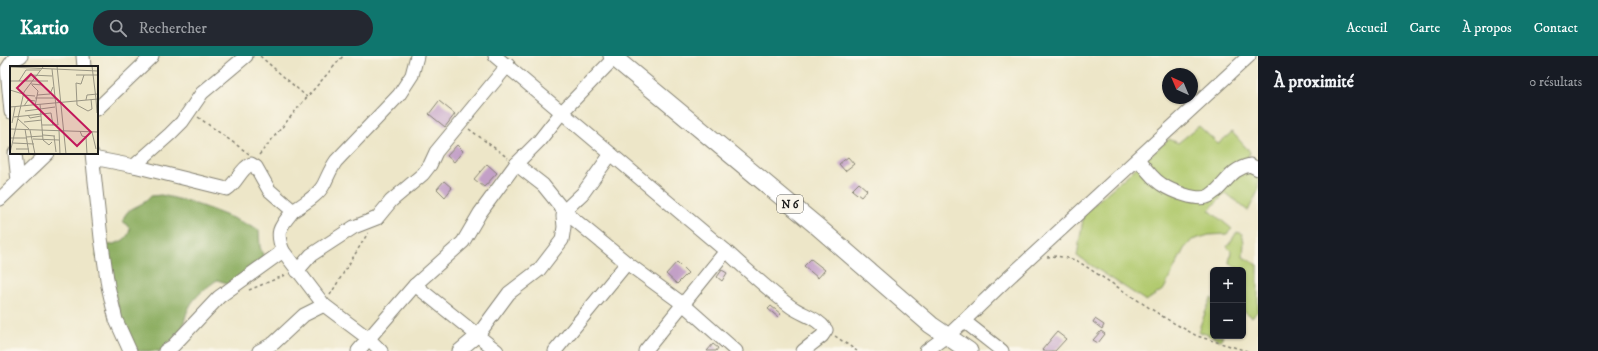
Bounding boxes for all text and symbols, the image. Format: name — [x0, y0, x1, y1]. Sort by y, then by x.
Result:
search box — [93, 10, 373, 46]
text: Kartio — [20, 17, 69, 40]
icon: search — [107, 17, 129, 39]
text: Rechercher — [139, 19, 207, 38]
text: Accueil — [1346, 19, 1388, 37]
text: Carte — [1410, 19, 1440, 37]
text: À propos — [1462, 19, 1512, 37]
text: Contact — [1534, 19, 1578, 37]
inset map — [10, 66, 98, 154]
north arrow — [1162, 68, 1198, 104]
text: À proximité — [1274, 71, 1354, 93]
text: 0 résultats — [1529, 74, 1582, 90]
road number: N 6 — [777, 195, 803, 213]
map controls — [1210, 267, 1246, 339]
button: + — [1210, 267, 1246, 303]
button: − — [1210, 303, 1246, 339]

